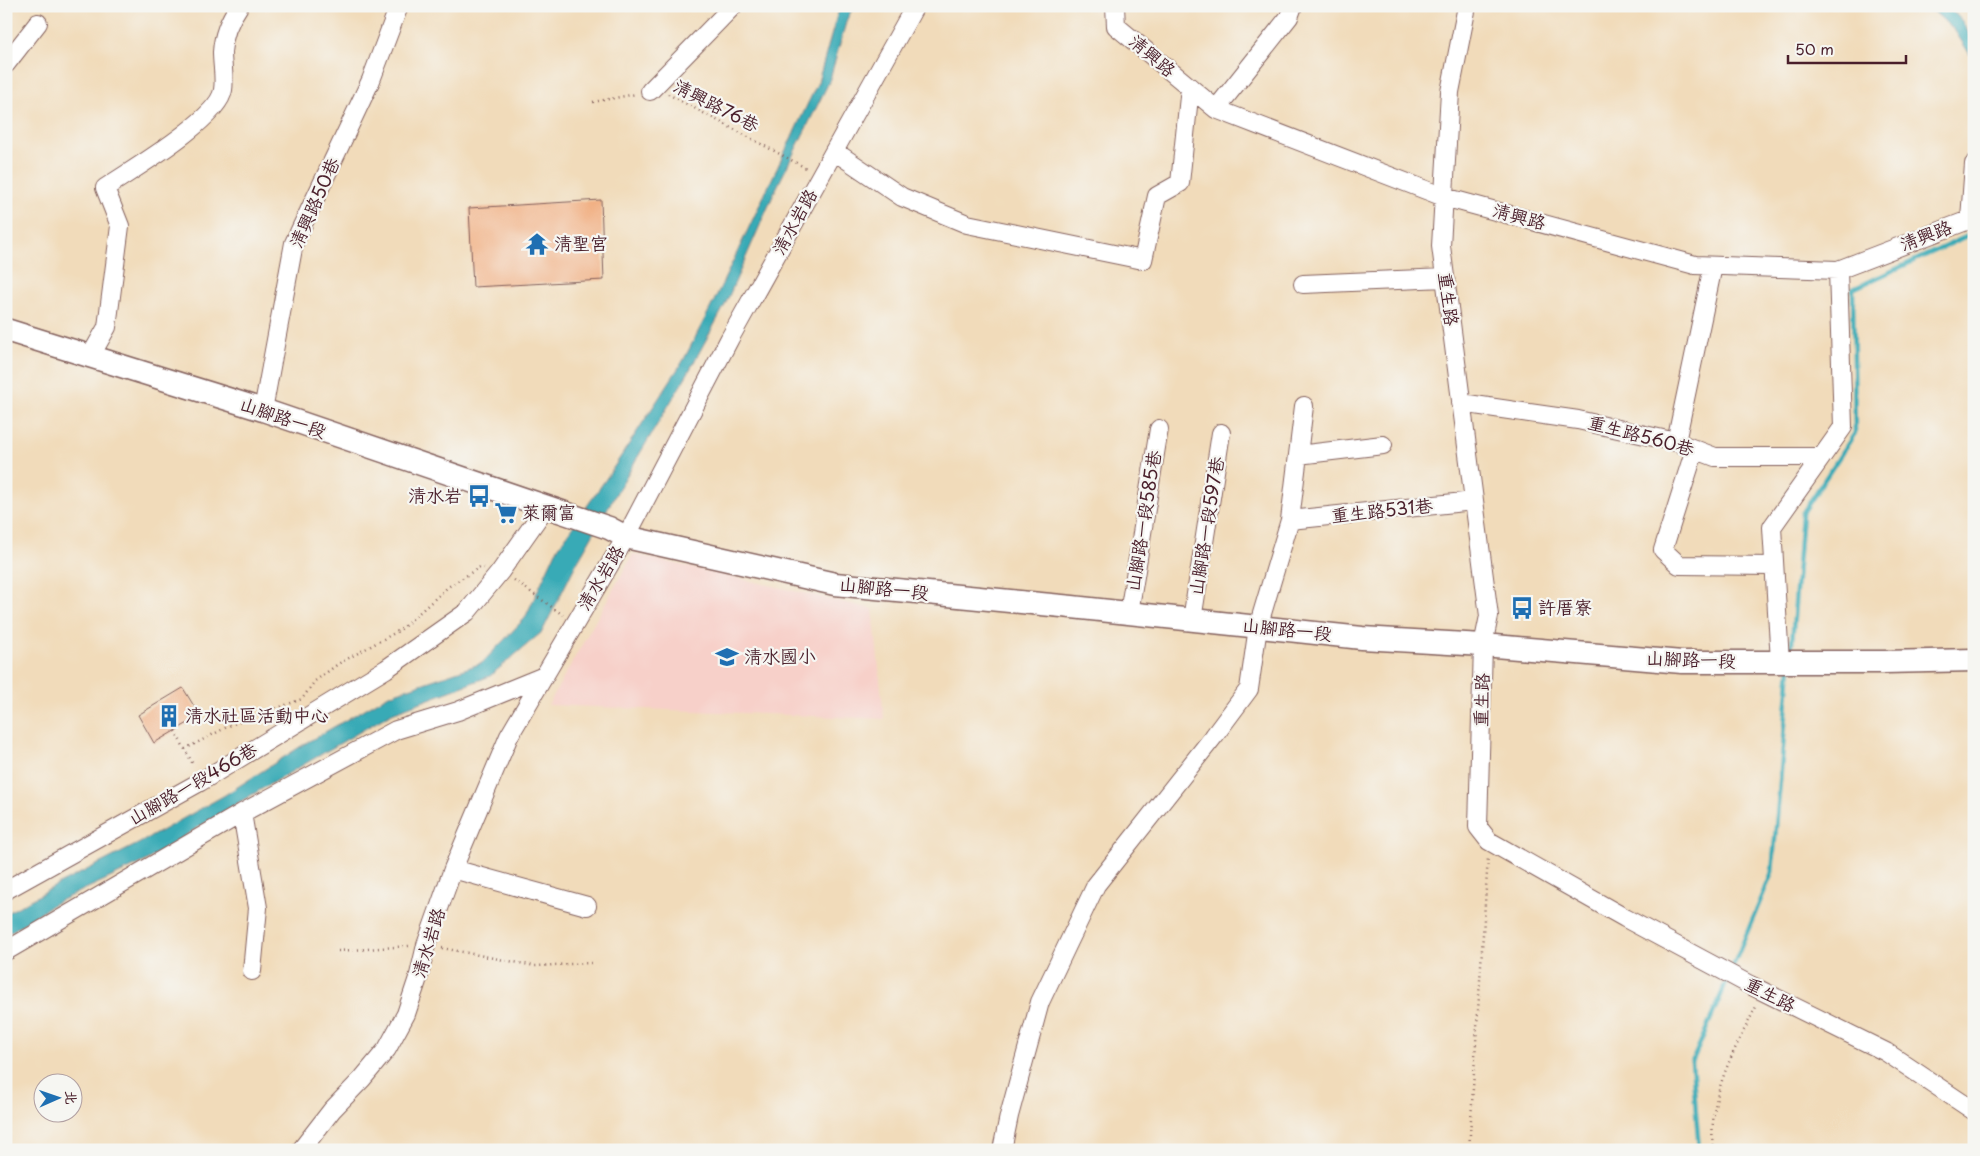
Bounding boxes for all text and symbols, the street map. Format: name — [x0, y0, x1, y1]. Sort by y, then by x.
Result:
street label: 清興路 — [1124, 27, 1182, 83]
scale bar — [1788, 32, 1905, 64]
text: 50 m — [1795, 37, 1834, 60]
street label: 清興路76巷 — [669, 71, 764, 138]
street label: 清興路50巷 — [282, 153, 346, 252]
street label: 清水岩路 — [764, 183, 823, 259]
street label: 清興路 — [1490, 196, 1549, 236]
street label: 清興路 — [1895, 212, 1956, 257]
place label: 清聖宮 — [554, 229, 608, 256]
temple icon: 清聖宮 — [524, 231, 550, 257]
street label: 重生路 — [1433, 270, 1466, 327]
street label: 山腳路一段 — [237, 389, 330, 444]
street label: 重生路560巷 — [1585, 407, 1698, 462]
street label: 山腳路一段585巷 — [1118, 448, 1167, 593]
street label: 山腳路一段597巷 — [1181, 454, 1230, 597]
place label: 清水岩 — [408, 481, 462, 508]
bus stop icon: 清水岩 — [466, 483, 492, 509]
street label: 重生路531巷 — [1330, 491, 1434, 528]
place label: 萊爾富 — [522, 498, 576, 525]
supermarket icon: 萊爾富 — [493, 500, 519, 526]
street label: 清水岩路 — [570, 539, 630, 615]
street label: 山腳路一段 — [838, 569, 930, 606]
place label: 許厝寮 — [1538, 593, 1592, 620]
bus stop icon: 許厝寮 — [1509, 595, 1535, 621]
street label: 山腳路一段 — [1241, 610, 1333, 647]
place label: 清水國小 — [744, 642, 816, 669]
street label: 山腳路一段 — [1646, 643, 1736, 674]
school or university icon: 清水國小 — [714, 644, 740, 670]
street label: 重生路 — [1466, 672, 1495, 727]
place label: 清水社區活動中心 — [185, 701, 329, 728]
building icon: 清水社區活動中心 — [156, 703, 182, 729]
street label: 山腳路一段466巷 — [123, 735, 262, 831]
street label: 清水岩路 — [404, 904, 451, 981]
street label: 重生路 — [1740, 969, 1801, 1018]
north arrow — [32, 1074, 82, 1124]
text: 北 — [61, 1090, 82, 1105]

